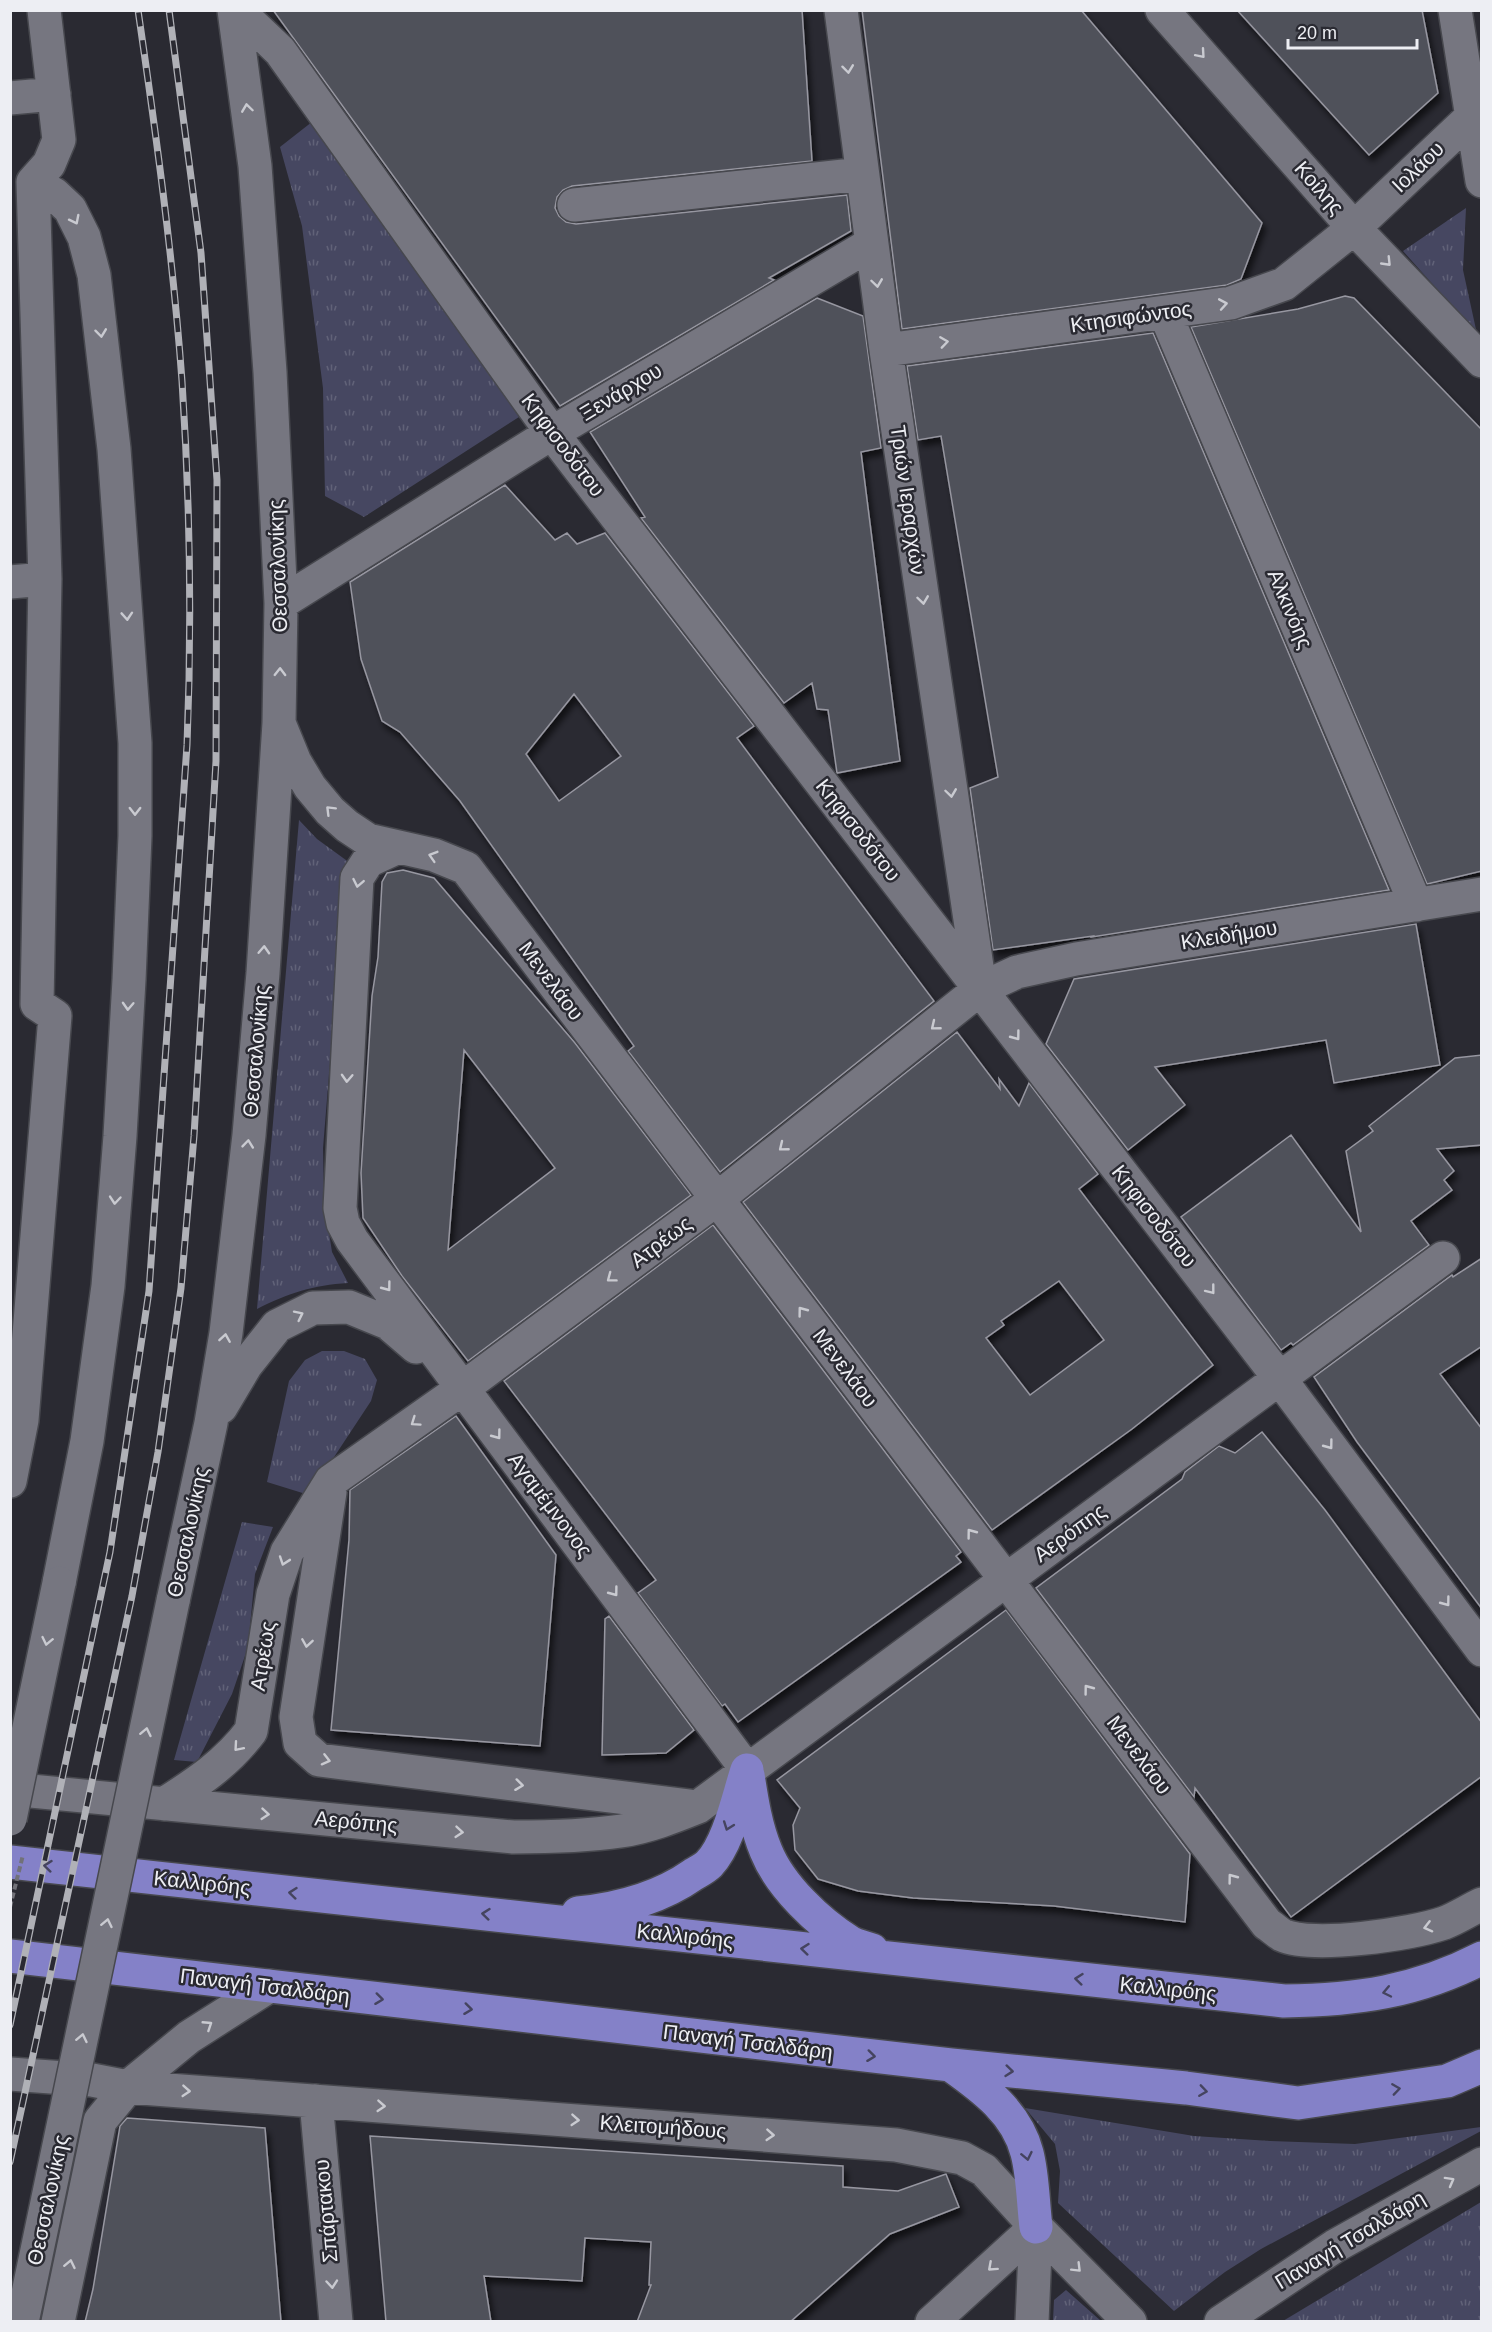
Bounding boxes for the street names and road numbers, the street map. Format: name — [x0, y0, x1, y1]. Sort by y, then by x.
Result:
street label: Ιολάου — [1387, 137, 1448, 197]
street label: Κοίλης — [1290, 157, 1349, 219]
street label: Κτησιφώντος — [1069, 297, 1193, 336]
street label: Ξενάρχου — [576, 358, 666, 425]
street label: Κηφισοδότου — [517, 389, 610, 501]
street label: Τριών Ιεραρχών — [887, 424, 930, 576]
street label: Θεσσαλονίκης — [264, 499, 291, 633]
street label: Αλκινόης — [1264, 566, 1317, 652]
street label: Κηφισοδότου — [812, 774, 905, 885]
street label: Κλειδήμου — [1179, 916, 1279, 953]
street label: Μενελάου — [514, 937, 588, 1024]
street label: Θεσσαλονίκης — [238, 984, 273, 1118]
street label: Κηφισοδότου — [1108, 1160, 1201, 1271]
street label: Ατρέως — [626, 1211, 696, 1272]
street label: Μενελάου — [808, 1324, 882, 1411]
street label: Αγαμέμνονος — [504, 1448, 597, 1561]
street label: Θεσσαλονίκης — [162, 1464, 213, 1599]
street label: Αερόπης — [1029, 1499, 1110, 1566]
street label: Ατρέως — [246, 1619, 279, 1692]
street label: Μενελάου — [1102, 1711, 1176, 1798]
street label: Αερόπης — [314, 1806, 398, 1837]
street label: Καλλιρόης — [153, 1866, 251, 1899]
street label: Καλλιρόης — [636, 1919, 734, 1952]
street label: Παναγή Τσαλδάρη — [179, 1964, 351, 2007]
street label: Καλλιρόης — [1119, 1972, 1217, 2005]
street label: Παναγή Τσαλδάρη — [662, 2020, 834, 2063]
street label: Κλειτομήδους — [599, 2111, 727, 2142]
street label: Θεσσαλονίκης — [22, 2132, 73, 2267]
street label: Σπάρτακου — [310, 2158, 341, 2264]
street label: Παναγή Τσαλδάρη — [1271, 2186, 1429, 2293]

